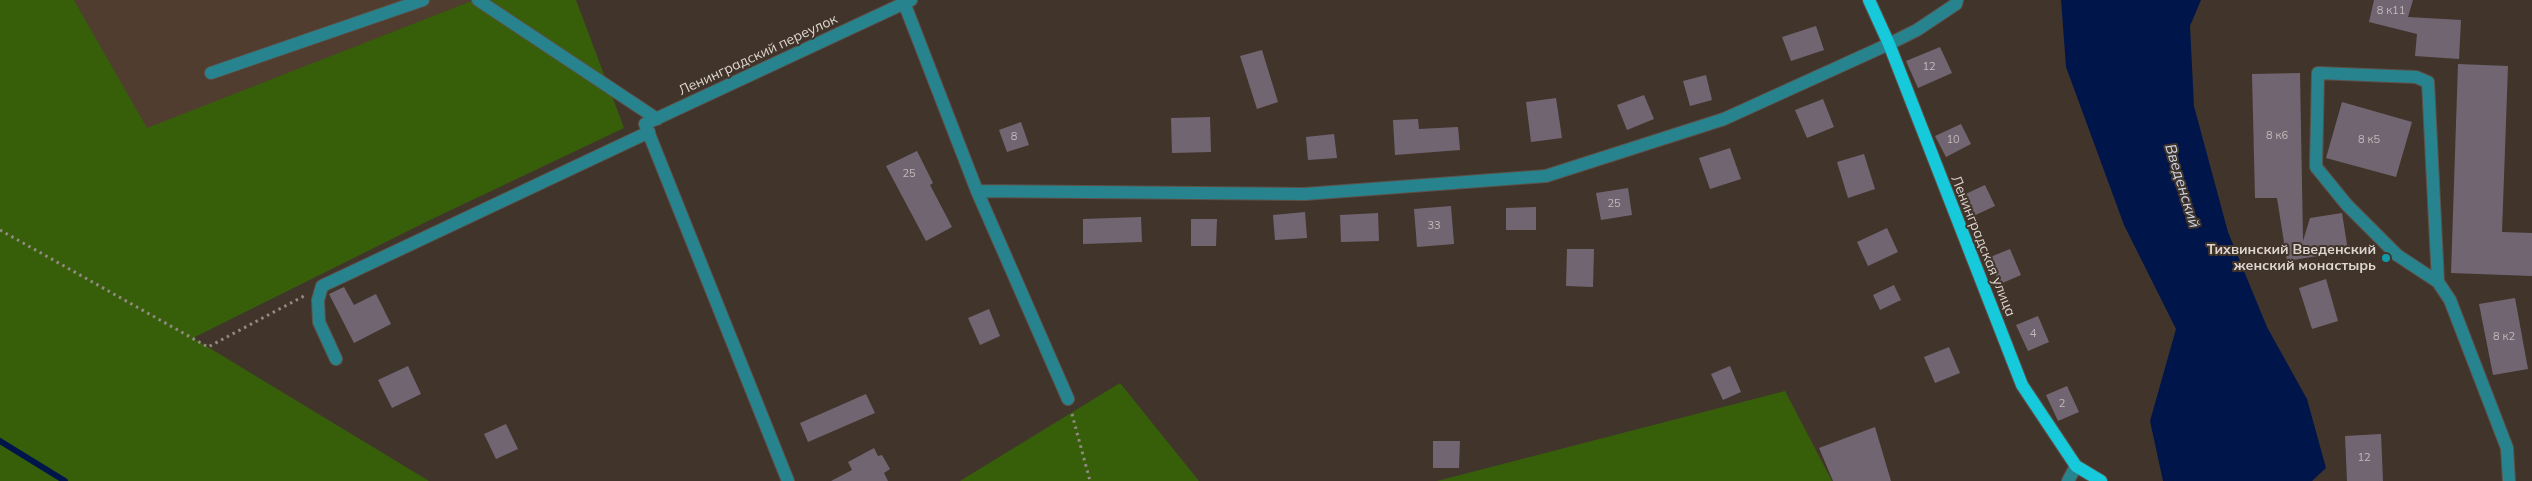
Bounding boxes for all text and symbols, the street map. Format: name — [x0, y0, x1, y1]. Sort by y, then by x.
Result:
house number: 8 к11 — [2377, 4, 2405, 18]
street label: Ленинградский переулок — [676, 11, 840, 99]
house number: 12 — [1922, 60, 1936, 74]
house number: 8 к6 — [2266, 129, 2288, 143]
house number: 8 — [1011, 130, 1017, 144]
house number: 10 — [1946, 133, 1960, 147]
house number: 8 к5 — [2358, 133, 2380, 147]
water label: Введенский — [2161, 142, 2203, 230]
house number: 25 — [902, 167, 916, 181]
street label: Ленинградская улица — [1947, 173, 2019, 319]
house number: 25 — [1607, 197, 1621, 211]
house number: 33 — [1427, 219, 1441, 233]
place label: Тихвинский Введенский женский монастырь — [2207, 242, 2376, 274]
marker: Тихвинский Введенский женский монастырь — [2380, 252, 2392, 264]
house number: 4 — [2030, 327, 2036, 341]
house number: 8 к2 — [2493, 330, 2515, 344]
house number: 2 — [2059, 397, 2065, 411]
house number: 12 — [2357, 451, 2371, 465]

